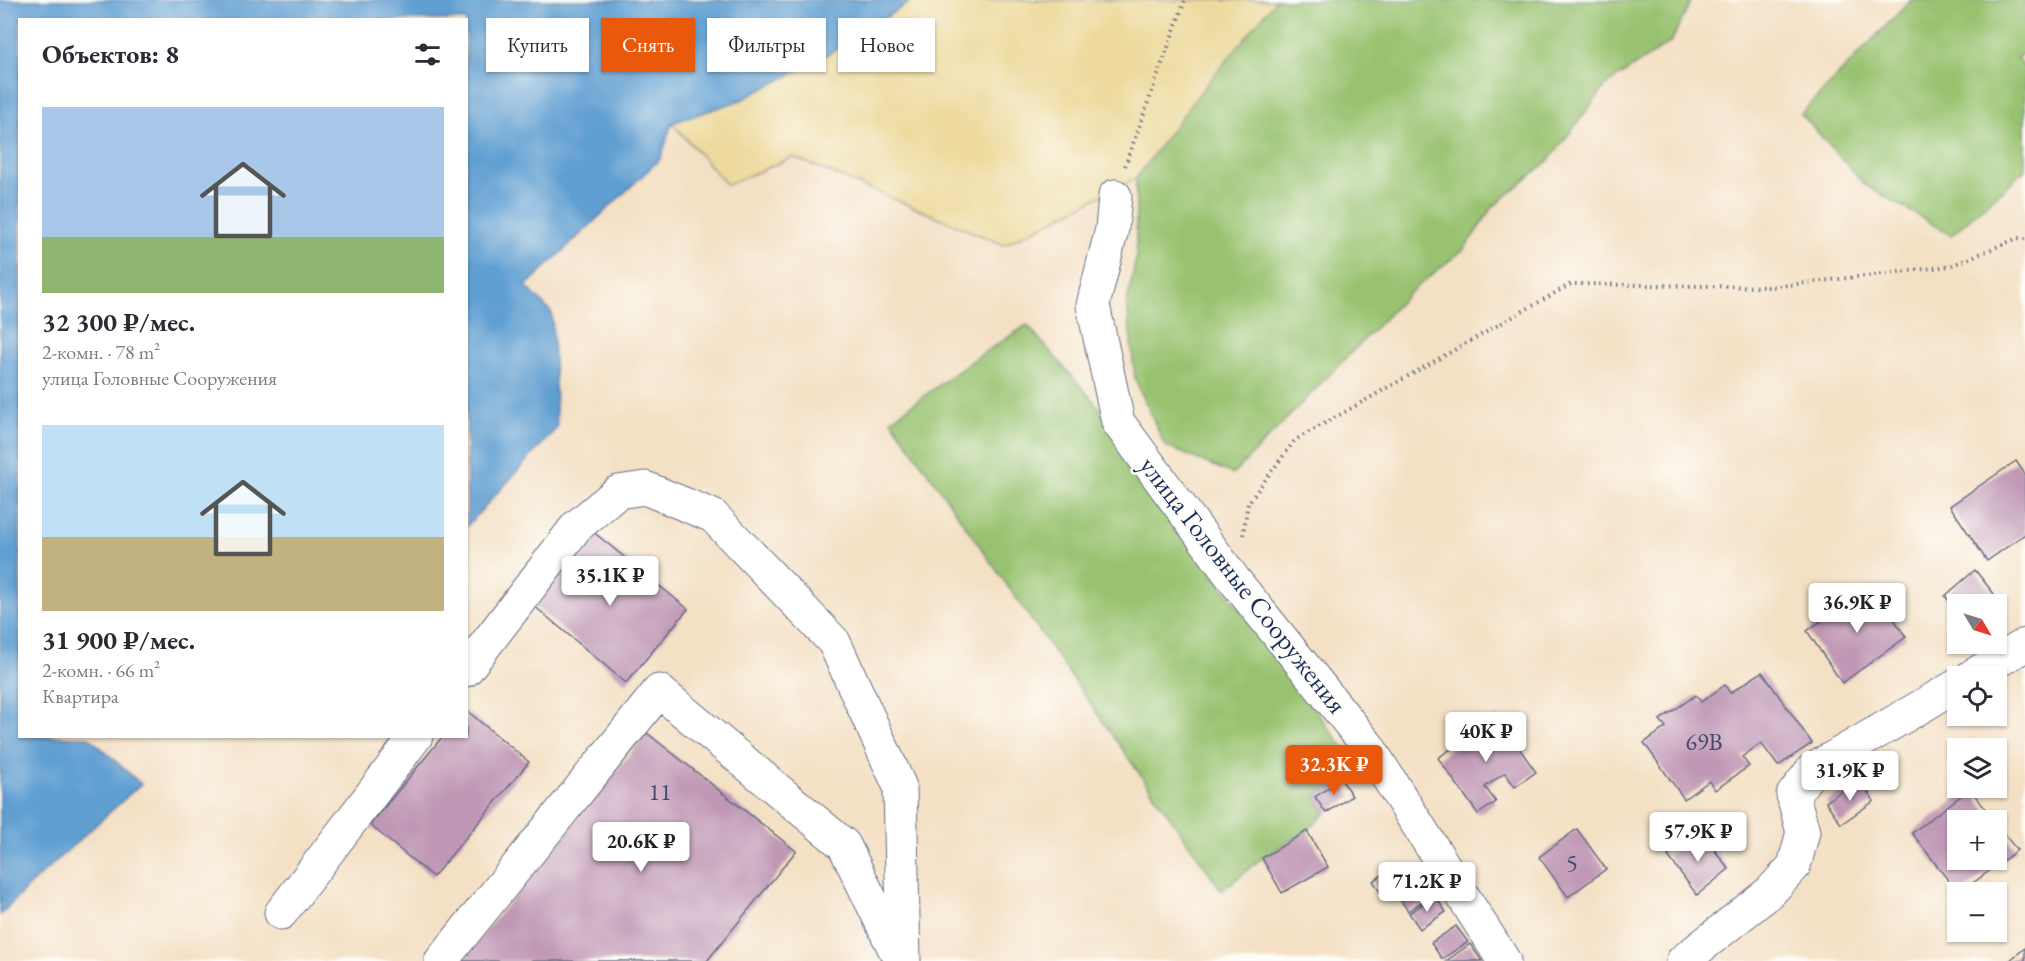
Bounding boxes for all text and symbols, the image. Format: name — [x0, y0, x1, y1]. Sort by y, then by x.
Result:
chip: Купить — [486, 18, 589, 72]
chip: Снять — [601, 18, 695, 72]
chip: Фильтры — [707, 18, 826, 72]
chip: Новое — [838, 18, 935, 72]
text: Объектов: 8 — [42, 37, 179, 71]
icon: filters — [411, 38, 444, 71]
icon: home — [189, 146, 297, 254]
text: 32 300 ₽/мес. — [42, 305, 195, 339]
text: 2-комн. · 78 m² — [42, 339, 160, 365]
text: улица Головные Сооружения — [42, 365, 277, 391]
street label: улица Головные Сооружения — [1132, 449, 1355, 721]
icon: home — [189, 464, 297, 572]
pin: 35.1K ₽ — [555, 556, 665, 607]
text: 35.1K ₽ — [576, 562, 644, 588]
pin: 36.9K ₽ — [1802, 583, 1912, 634]
text: 36.9K ₽ — [1823, 589, 1891, 615]
north arrow — [1947, 594, 2007, 654]
map controls — [1947, 594, 2007, 942]
text: 31 900 ₽/мес. — [42, 623, 195, 657]
text: 2-комн. · 66 m² — [42, 657, 160, 683]
button: locate — [1947, 666, 2007, 726]
text: Квартира — [42, 683, 119, 709]
pin: 40K ₽ — [1444, 712, 1528, 763]
text: 40K ₽ — [1459, 718, 1513, 744]
house number: 69В — [1685, 726, 1723, 757]
button: layers — [1947, 738, 2007, 798]
pin: 32.3K ₽ — [1279, 745, 1389, 796]
text: 32.3K ₽ — [1300, 751, 1368, 777]
pin: 31.9K ₽ — [1795, 751, 1905, 802]
text: 31.9K ₽ — [1816, 757, 1884, 783]
house number: 11 — [648, 776, 672, 807]
button: + — [1947, 810, 2007, 870]
pin: 57.9K ₽ — [1643, 812, 1753, 863]
text: 57.9K ₽ — [1664, 818, 1732, 844]
pin: 20.6K ₽ — [586, 822, 696, 873]
text: 20.6K ₽ — [607, 828, 675, 854]
house number: 5 — [1566, 847, 1578, 878]
pin: 71.2K ₽ — [1372, 862, 1482, 913]
text: 71.2K ₽ — [1393, 868, 1461, 894]
button: − — [1947, 882, 2007, 942]

